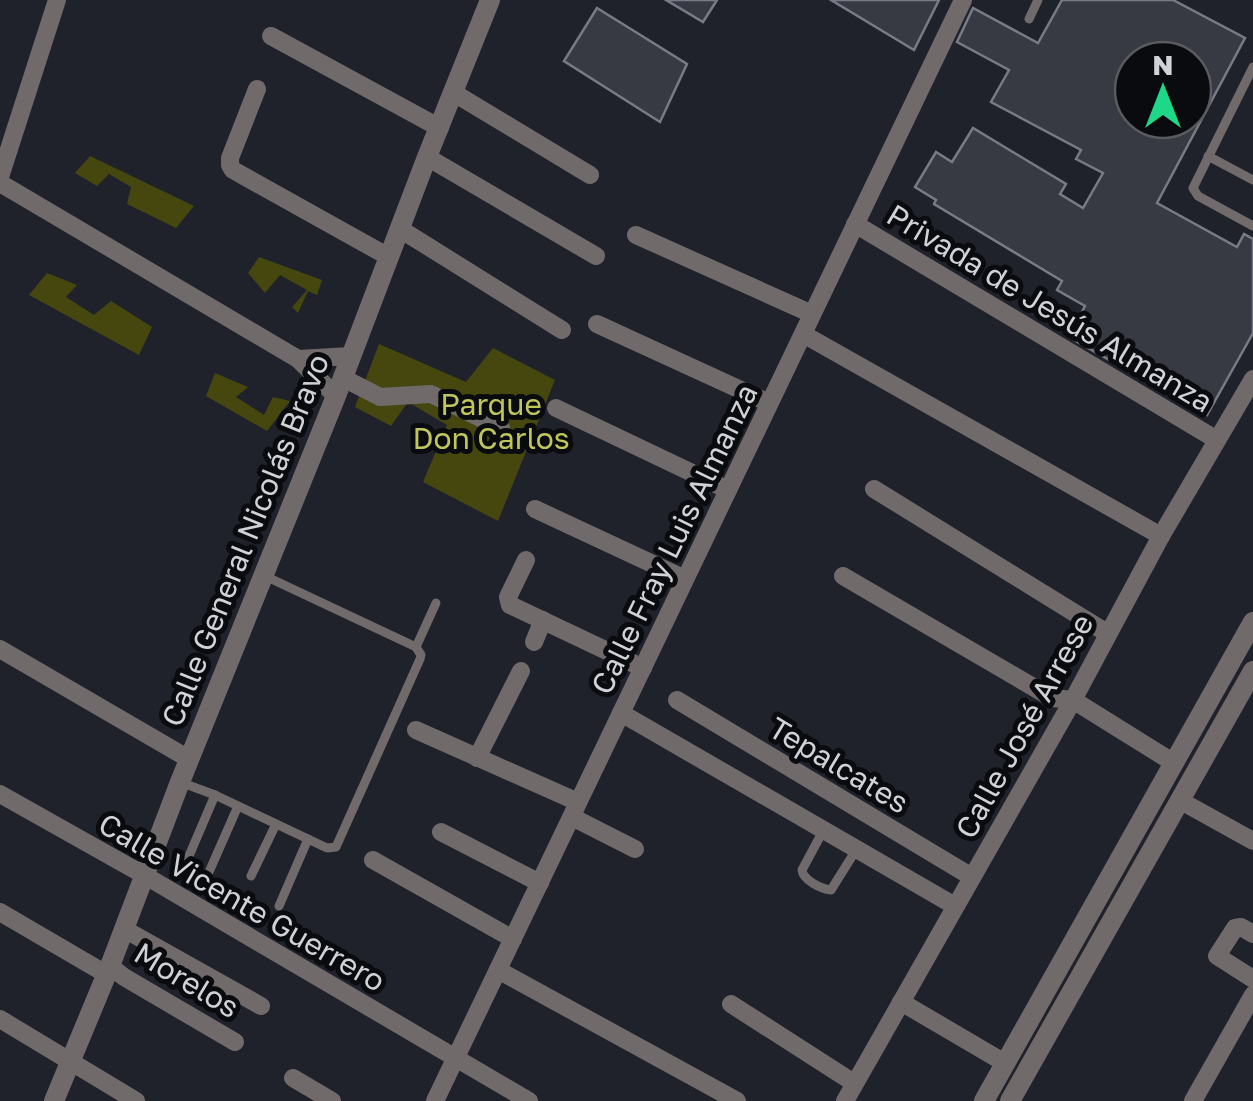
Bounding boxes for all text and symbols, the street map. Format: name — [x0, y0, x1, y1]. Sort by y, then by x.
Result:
north arrow — [1113, 40, 1213, 140]
text: N — [1152, 48, 1174, 81]
street label: Privada de Jesús Almanza — [881, 196, 1219, 420]
street label: Calle General Nicolás Bravo — [154, 349, 336, 731]
street label: Calle Fray Luis Almanza — [583, 378, 765, 700]
park label: Parque Don Carlos — [412, 386, 570, 456]
street label: Calle José Arrese — [948, 608, 1100, 844]
street label: Tepalcates — [763, 709, 915, 821]
street label: Calle Vicente Guerrero — [92, 805, 392, 999]
street label: Morelos — [128, 935, 246, 1025]

